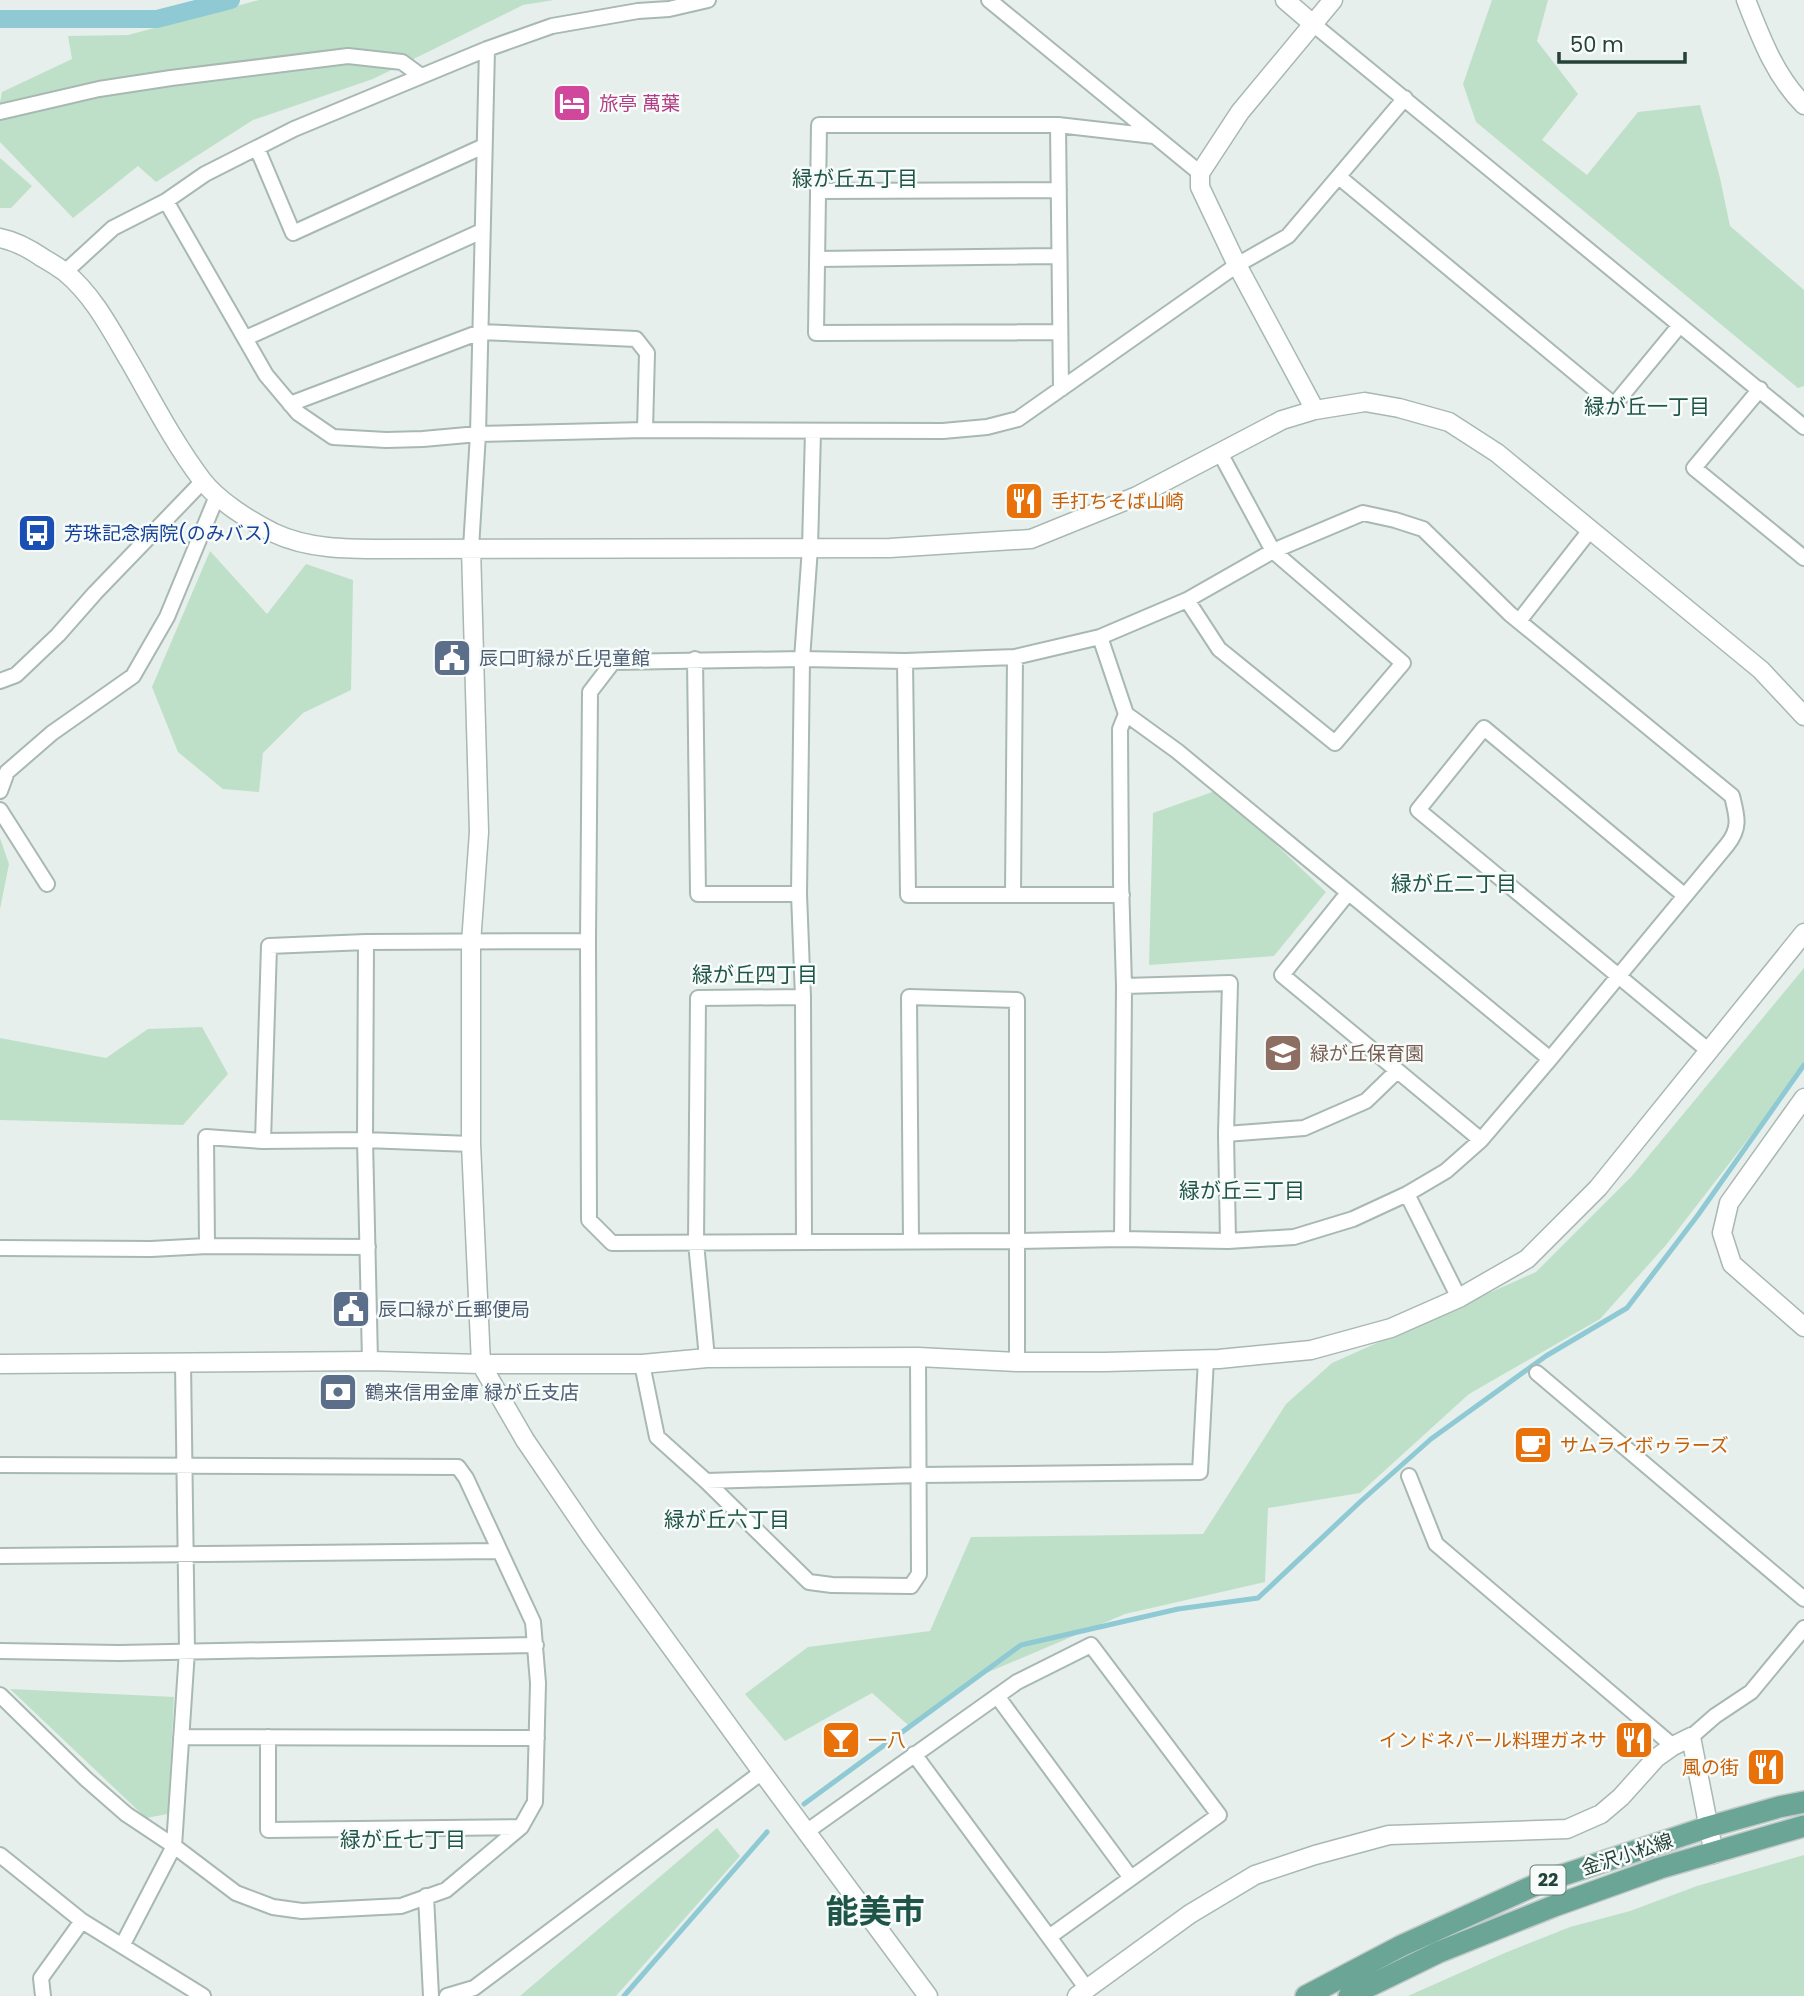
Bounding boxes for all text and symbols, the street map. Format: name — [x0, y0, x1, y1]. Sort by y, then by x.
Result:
scale bar — [1559, 21, 1685, 65]
text: 50 m — [1570, 30, 1624, 59]
hotel icon: 旅亭 萬葉 — [551, 82, 593, 124]
place label: 旅亭 萬葉 — [599, 90, 680, 117]
district label: 緑が丘五丁目 — [792, 164, 918, 193]
district label: 緑が丘一丁目 — [1584, 392, 1710, 421]
restaurant icon: 手打ちそば山崎 — [1003, 480, 1045, 522]
place label: 手打ちそば山崎 — [1051, 488, 1184, 515]
bus stop icon: 芳珠記念病院(のみバス) — [16, 512, 58, 554]
place label: 芳珠記念病院(のみバス) — [64, 520, 271, 547]
public building icon: 辰口町緑が丘児童館 — [431, 637, 473, 679]
place label: 辰口町緑が丘児童館 — [479, 645, 650, 672]
district label: 緑が丘二丁目 — [1391, 869, 1517, 898]
district label: 緑が丘四丁目 — [692, 960, 818, 989]
school or university icon: 緑が丘保育園 — [1262, 1032, 1304, 1074]
place label: 緑が丘保育園 — [1310, 1040, 1424, 1067]
district label: 緑が丘三丁目 — [1179, 1176, 1305, 1205]
public building icon: 辰口緑が丘郵便局 — [330, 1288, 372, 1330]
place label: 辰口緑が丘郵便局 — [378, 1296, 530, 1323]
bank icon: 鶴来信用金庫 緑が丘支店 — [317, 1371, 359, 1413]
place label: 鶴来信用金庫 緑が丘支店 — [365, 1379, 579, 1406]
cafe icon: サムライボゥラーズ — [1512, 1424, 1554, 1466]
place label: サムライボゥラーズ — [1560, 1432, 1729, 1459]
district label: 緑が丘六丁目 — [664, 1505, 790, 1534]
bar icon: 一八 — [820, 1719, 862, 1761]
restaurant icon: インドネパール料理ガネサ — [1613, 1719, 1655, 1761]
place label: 一八 — [868, 1727, 906, 1754]
place label: インドネパール料理ガネサ — [1379, 1727, 1607, 1754]
restaurant icon: 風の街 — [1745, 1746, 1787, 1788]
place label: 風の街 — [1682, 1754, 1739, 1781]
district label: 緑が丘七丁目 — [340, 1825, 466, 1854]
street label: 金沢小松線 — [1578, 1827, 1677, 1882]
road number: 22 — [1530, 1866, 1566, 1894]
district label: 能美市 — [826, 1888, 925, 1935]

